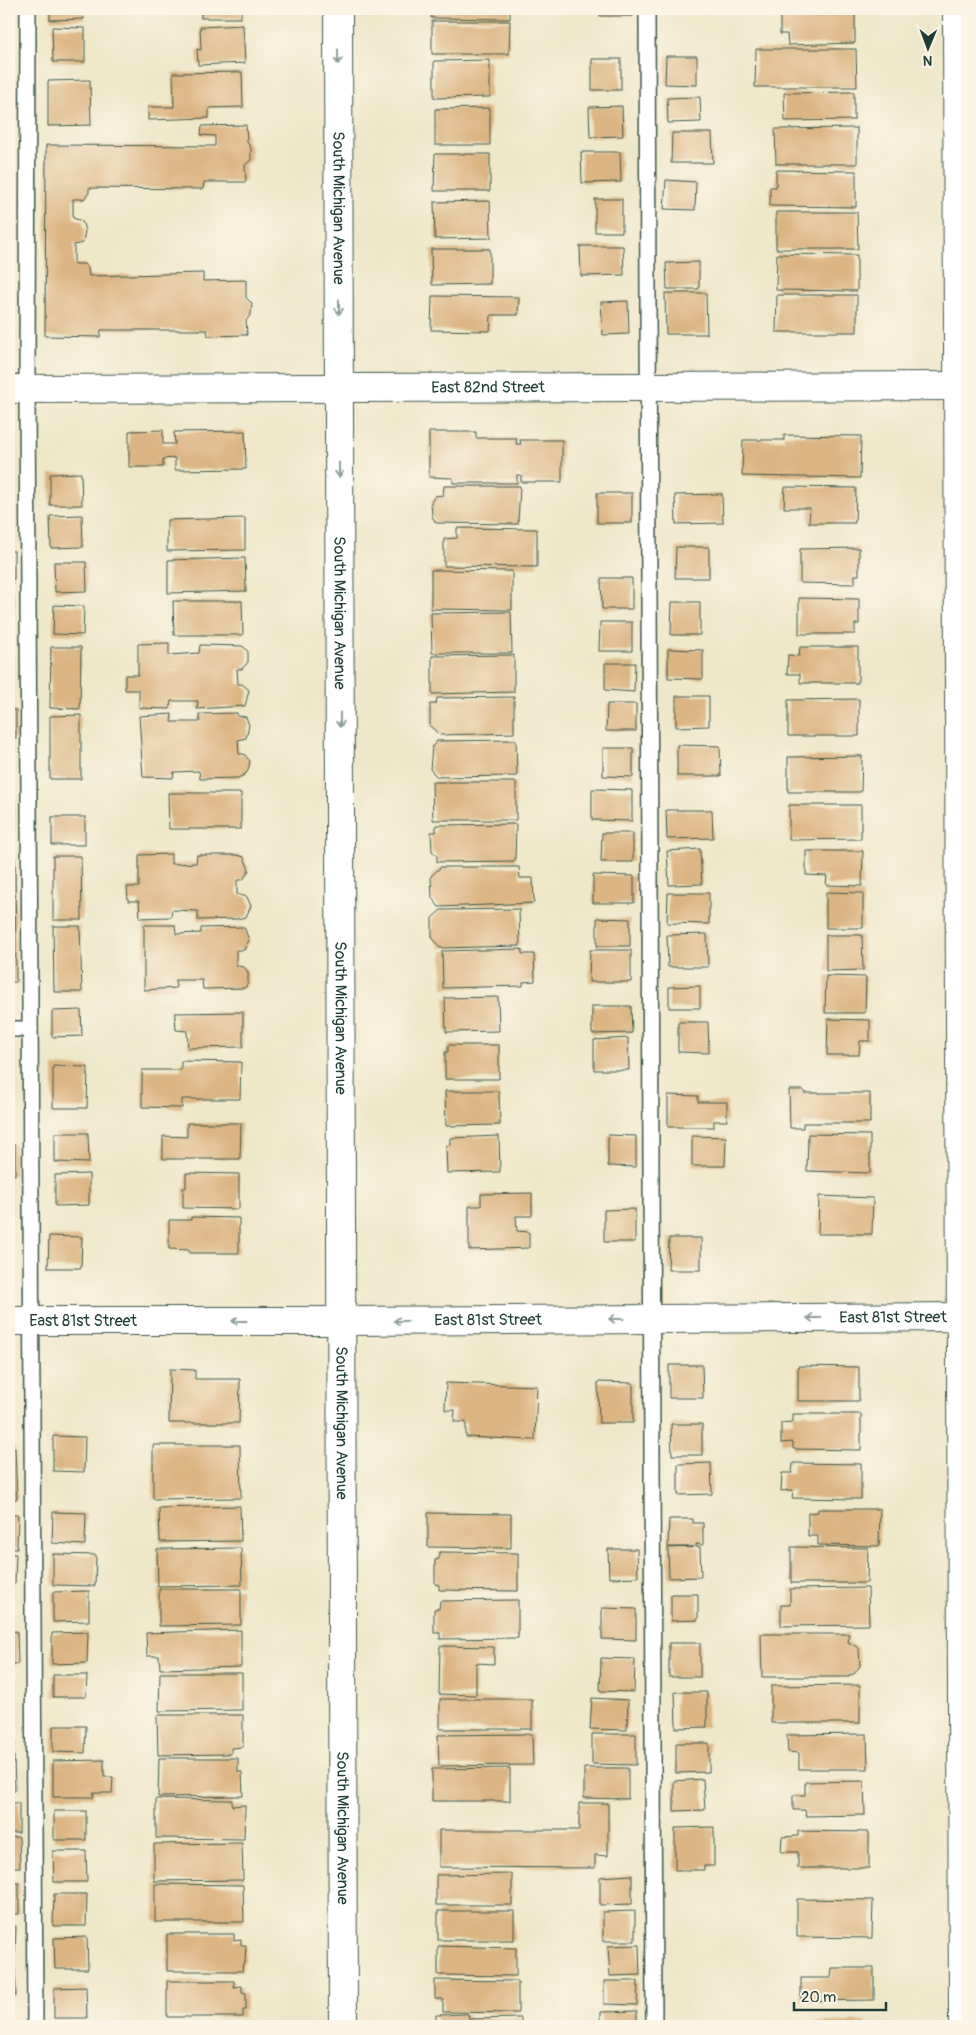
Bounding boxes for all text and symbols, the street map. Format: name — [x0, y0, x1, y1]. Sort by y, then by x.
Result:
north arrow — [904, 22, 954, 72]
one-way arrow — [333, 49, 343, 65]
text: N — [923, 52, 933, 69]
street label: South Michigan Avenue — [328, 131, 349, 285]
one-way arrow — [334, 299, 344, 315]
street label: East 82nd Street — [431, 377, 545, 398]
one-way arrow — [334, 462, 344, 478]
street label: South Michigan Avenue — [329, 536, 350, 690]
one-way arrow — [335, 712, 345, 728]
street label: South Michigan Avenue — [330, 941, 351, 1095]
street label: East 81st Street — [839, 1307, 947, 1328]
street label: East 81st Street — [434, 1310, 542, 1330]
street label: East 81st Street — [29, 1311, 137, 1331]
one-way arrow — [806, 1313, 822, 1323]
one-way arrow — [608, 1314, 624, 1324]
one-way arrow — [231, 1316, 247, 1326]
one-way arrow — [393, 1316, 410, 1326]
street label: South Michigan Avenue — [331, 1346, 352, 1500]
street label: South Michigan Avenue — [332, 1751, 353, 1905]
scale bar — [794, 1980, 886, 2012]
text: 20 m — [801, 1988, 836, 2007]

